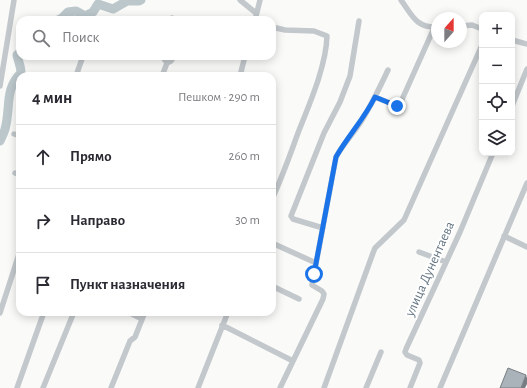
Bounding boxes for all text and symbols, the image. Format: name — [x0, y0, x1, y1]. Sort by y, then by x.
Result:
north arrow — [431, 12, 467, 48]
map controls — [479, 12, 515, 156]
button: + — [479, 12, 515, 48]
search box — [16, 16, 276, 60]
icon: search — [30, 27, 52, 49]
text: Поиск — [62, 30, 100, 45]
button: − — [479, 48, 515, 84]
button: locate — [479, 84, 515, 120]
text: 4 мин — [32, 89, 72, 106]
text: Пешком · 290 m — [178, 91, 260, 104]
route end — [388, 97, 406, 115]
button: layers — [479, 120, 515, 156]
icon: ahead — [32, 146, 54, 168]
text: Прямо — [70, 149, 112, 164]
text: 260 m — [229, 150, 260, 163]
icon: right — [32, 210, 54, 232]
text: Направо — [70, 213, 125, 228]
text: 30 m — [235, 214, 260, 227]
street label: улица Дунентаева — [402, 219, 457, 320]
route start — [305, 265, 323, 283]
icon: arrive — [32, 274, 54, 296]
text: Пункт назначения — [70, 277, 185, 292]

